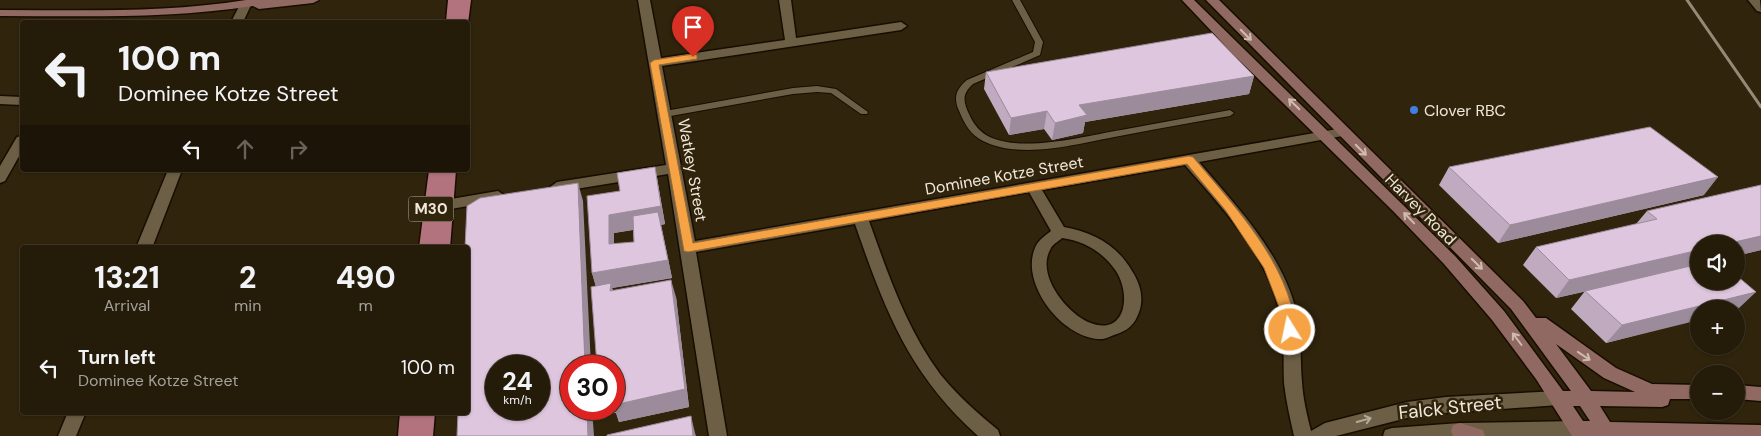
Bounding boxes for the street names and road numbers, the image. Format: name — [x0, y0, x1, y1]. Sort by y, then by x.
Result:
street label: Watkey Street — [673, 117, 712, 223]
street label: Dominee Kotze Street — [923, 151, 1085, 200]
street label: Harvey Road — [1380, 169, 1461, 250]
road number: M30 — [408, 196, 454, 222]
street label: Falck Street — [1397, 390, 1503, 425]

